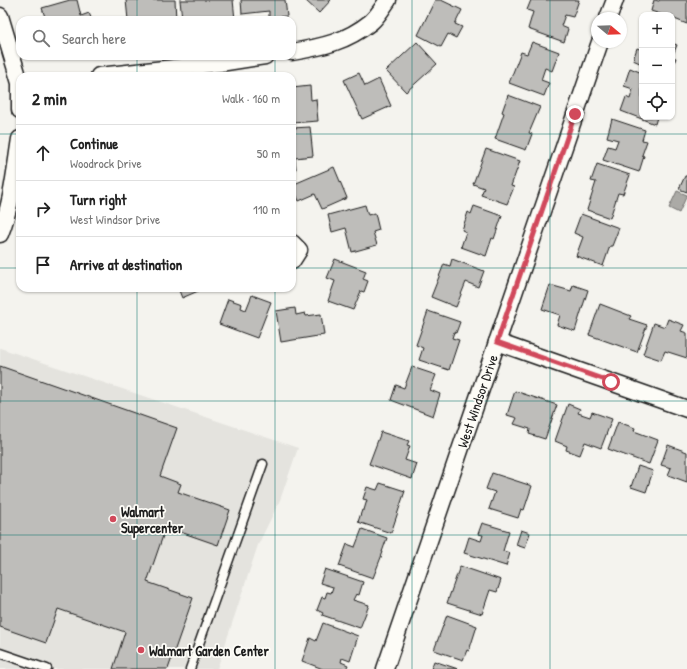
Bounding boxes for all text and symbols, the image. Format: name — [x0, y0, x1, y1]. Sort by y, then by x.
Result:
north arrow — [591, 12, 627, 48]
map controls — [639, 12, 675, 120]
button: + — [639, 12, 675, 48]
search box — [16, 16, 296, 60]
icon: search — [30, 27, 52, 49]
text: Search here — [62, 28, 126, 49]
button: − — [639, 48, 675, 84]
button: locate — [639, 84, 675, 120]
text: 2 min — [32, 87, 67, 110]
text: Walk · 160 m — [222, 89, 280, 107]
route end — [566, 105, 584, 123]
text: Continue — [70, 133, 118, 154]
icon: ahead — [32, 142, 54, 164]
text: 50 m — [257, 144, 280, 162]
text: Woodrock Drive — [70, 154, 142, 172]
text: Turn right — [70, 189, 126, 210]
icon: right — [32, 198, 54, 220]
text: 110 m — [253, 200, 280, 218]
text: West Windsor Drive — [70, 210, 160, 228]
icon: arrive — [32, 254, 54, 276]
text: Arrive at destination — [70, 254, 182, 275]
street label: West Windsor Drive — [452, 352, 502, 450]
route start — [602, 373, 620, 391]
place label: Walmart Supercenter — [121, 502, 184, 539]
marker: Walmart Supercenter — [108, 514, 118, 524]
place label: Walmart Garden Center — [149, 641, 269, 660]
marker: Walmart Garden Center — [136, 645, 146, 655]

